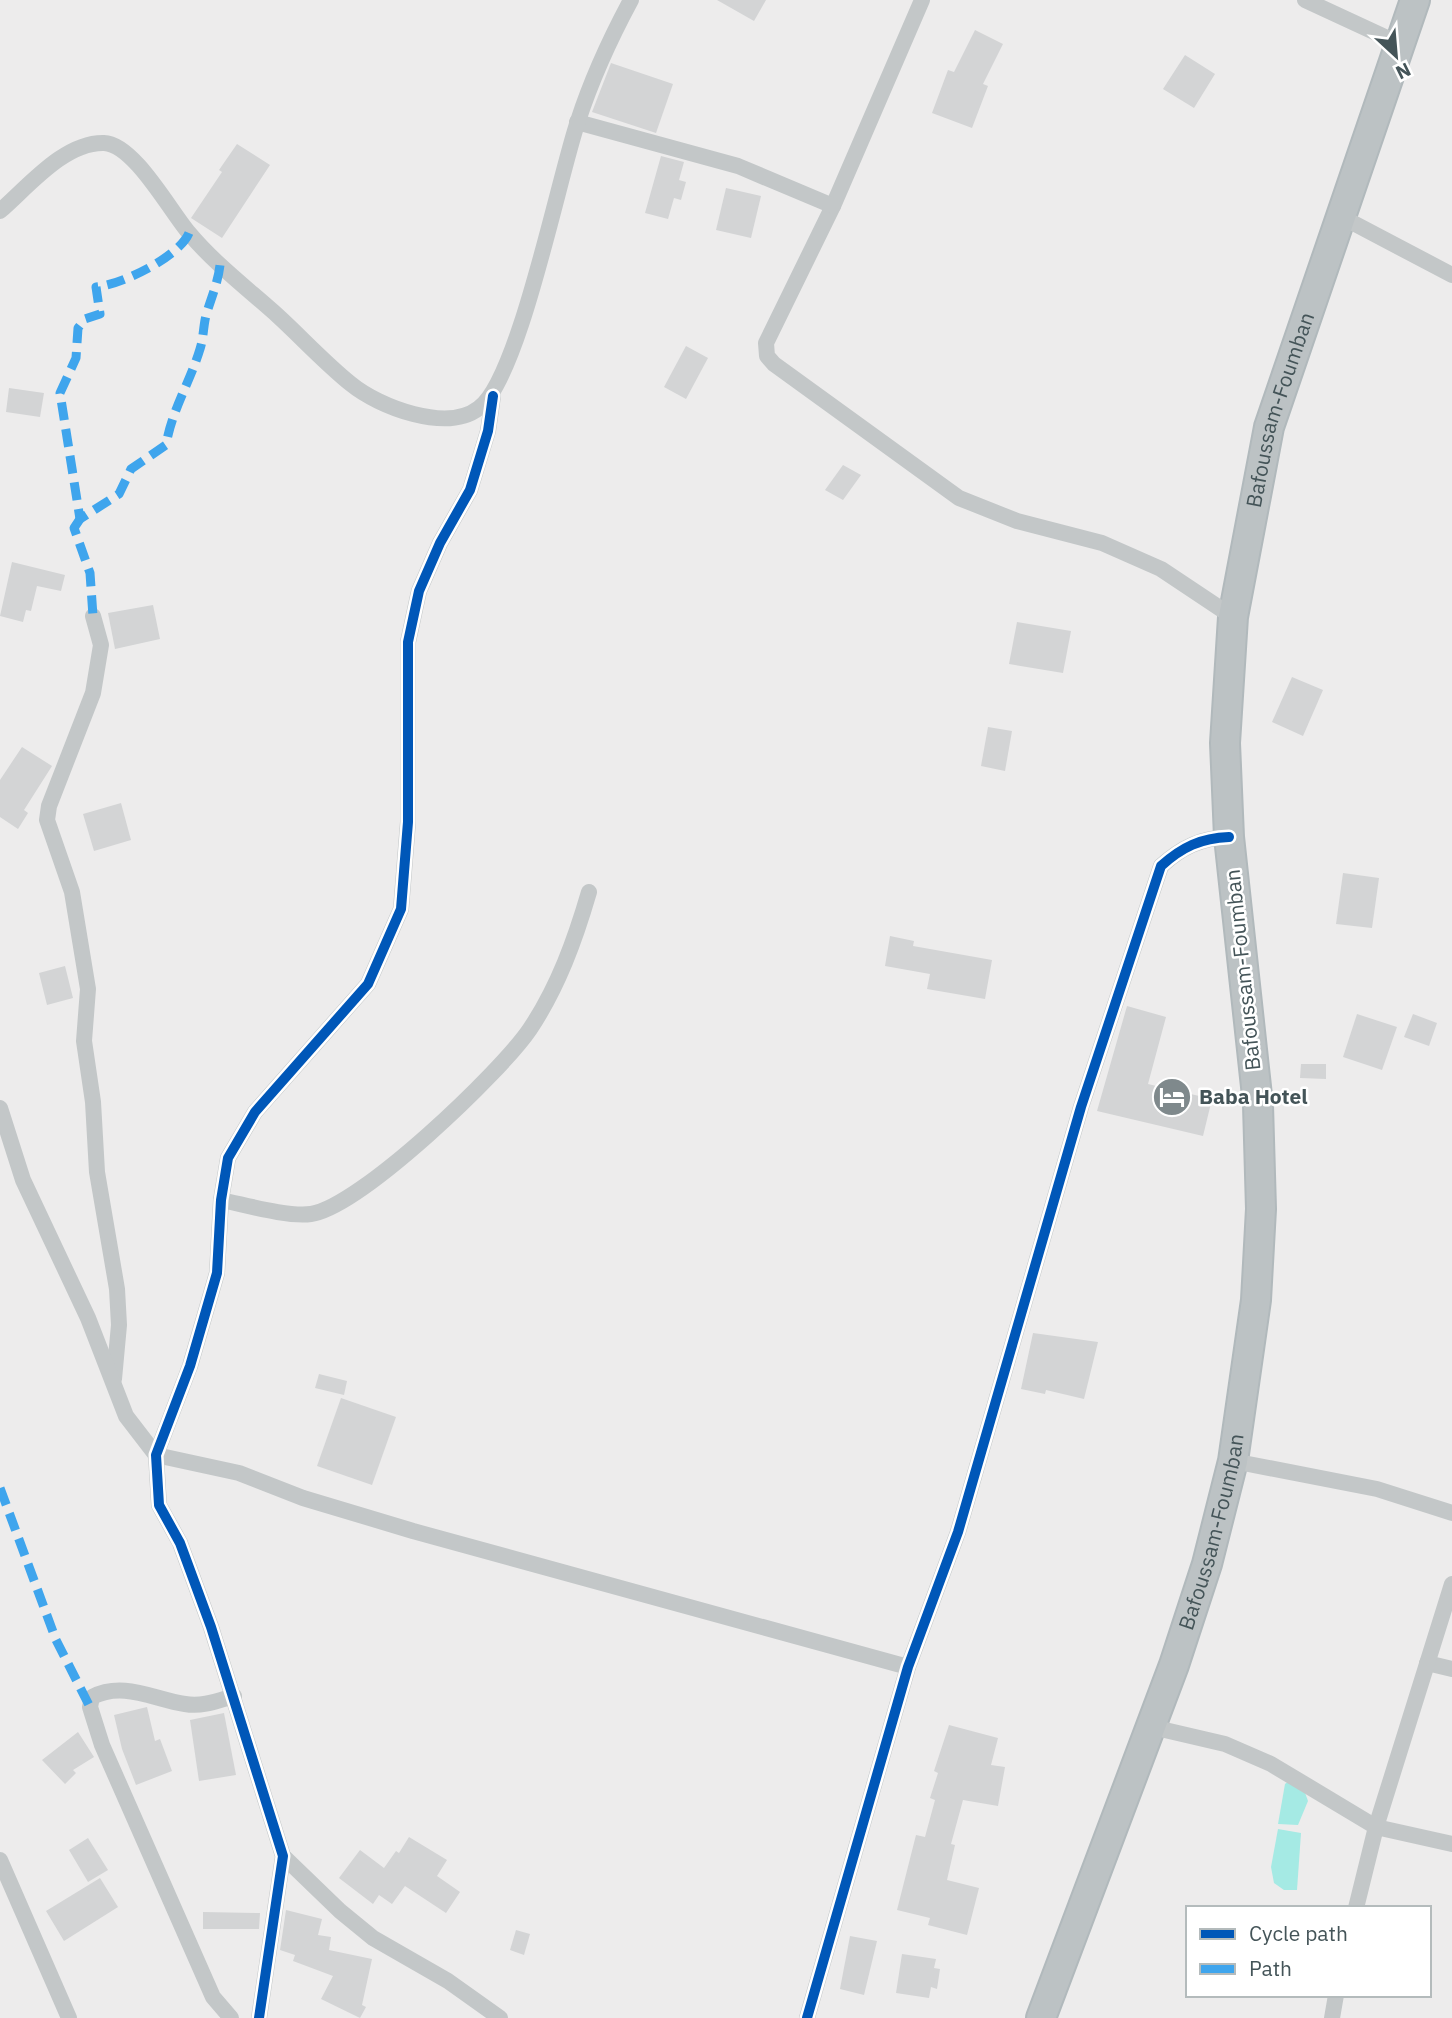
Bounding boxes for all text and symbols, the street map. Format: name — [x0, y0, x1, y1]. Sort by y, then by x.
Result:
north arrow — [1361, 21, 1431, 91]
text: N — [1392, 57, 1415, 85]
street label: Bafoussam-Foumban — [1239, 308, 1320, 510]
street label: Bafoussam-Foumban — [1218, 868, 1266, 1072]
hotel icon: Baba Hotel — [1151, 1076, 1193, 1118]
place label: Baba Hotel — [1199, 1082, 1308, 1110]
street label: Bafoussam-Foumban — [1171, 1432, 1250, 1633]
legend — [1186, 1906, 1431, 1997]
text: Cycle path — [1249, 1919, 1348, 1947]
text: Path — [1249, 1954, 1292, 1982]

